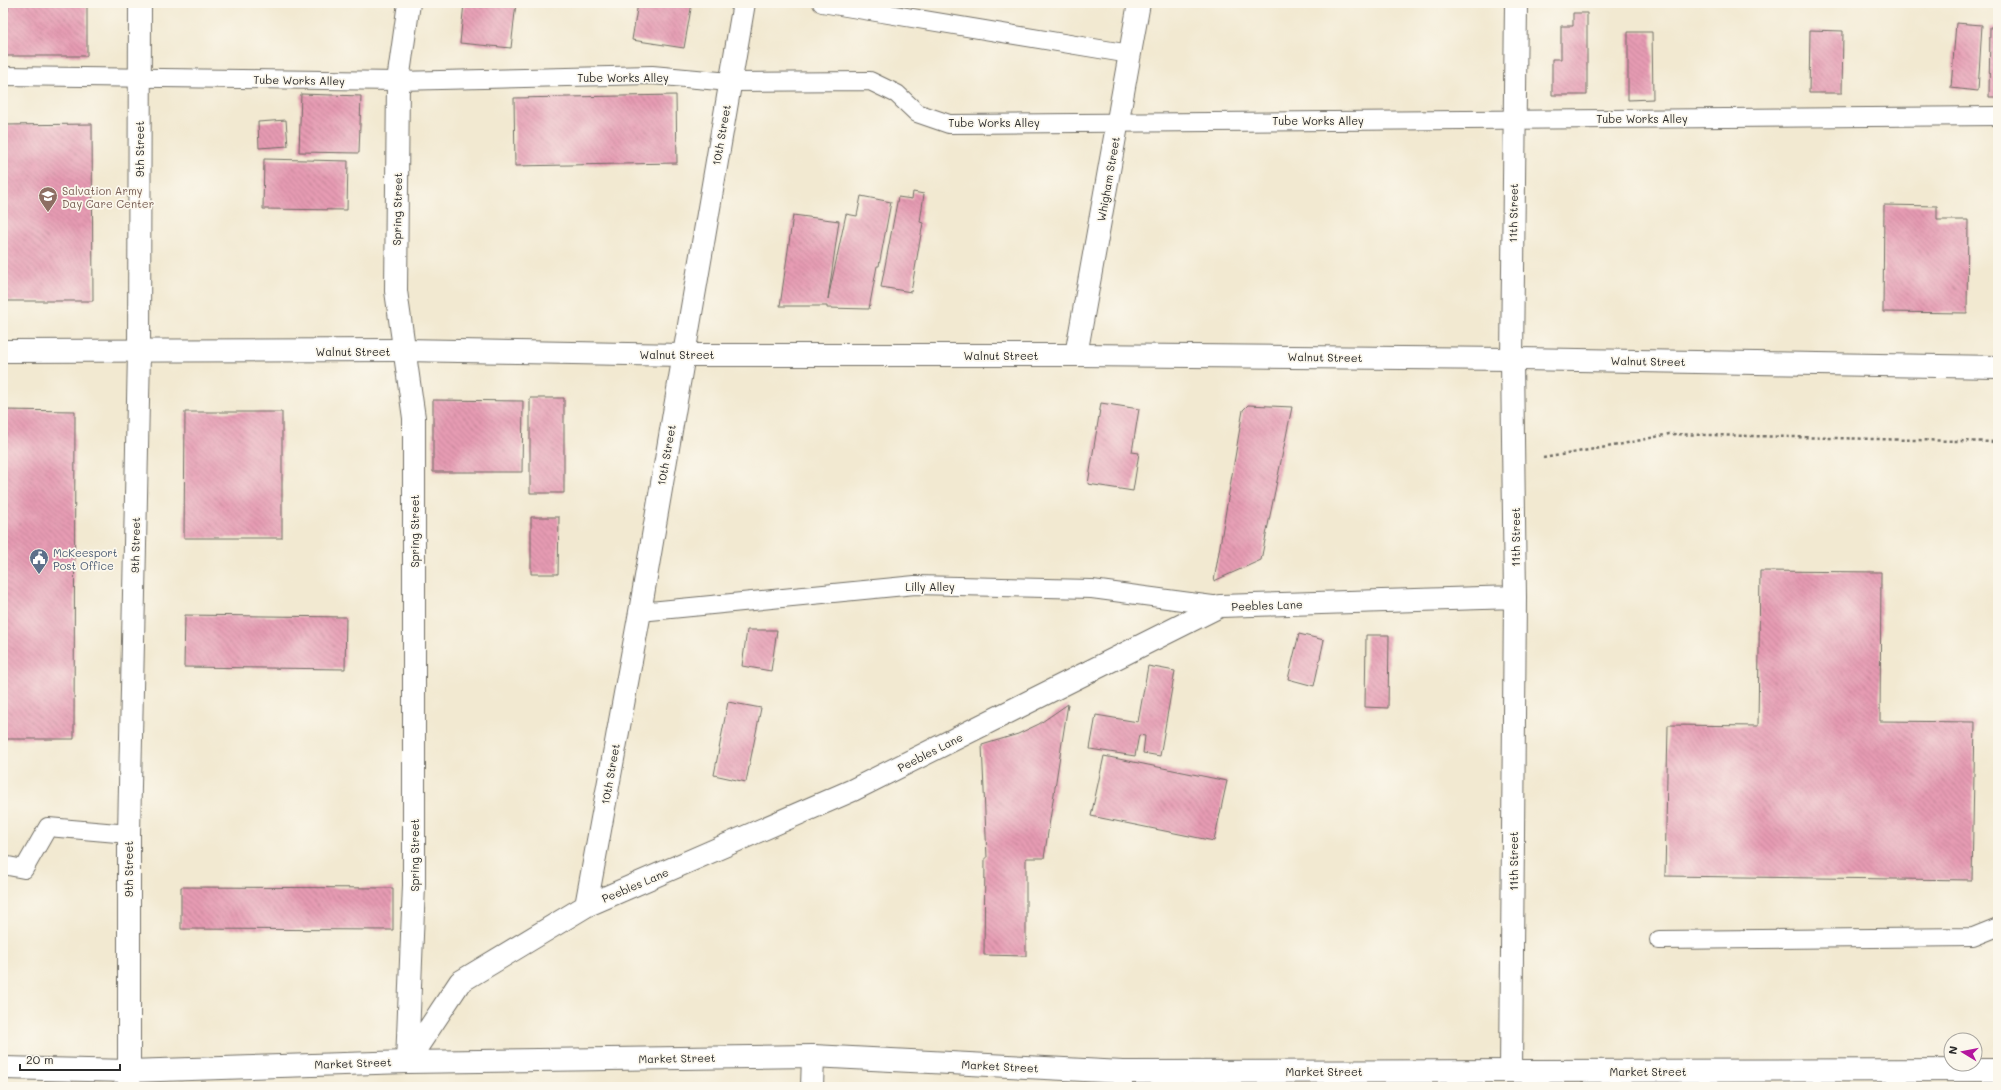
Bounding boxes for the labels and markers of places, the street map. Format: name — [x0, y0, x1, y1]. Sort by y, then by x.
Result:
place label: Salvation Army Day Care Center — [62, 183, 154, 211]
school or university icon: Salvation Army Day Care Center — [37, 185, 59, 213]
place label: McKeesport Post Office — [53, 545, 118, 573]
public building icon: McKeesport Post Office — [28, 547, 50, 575]

